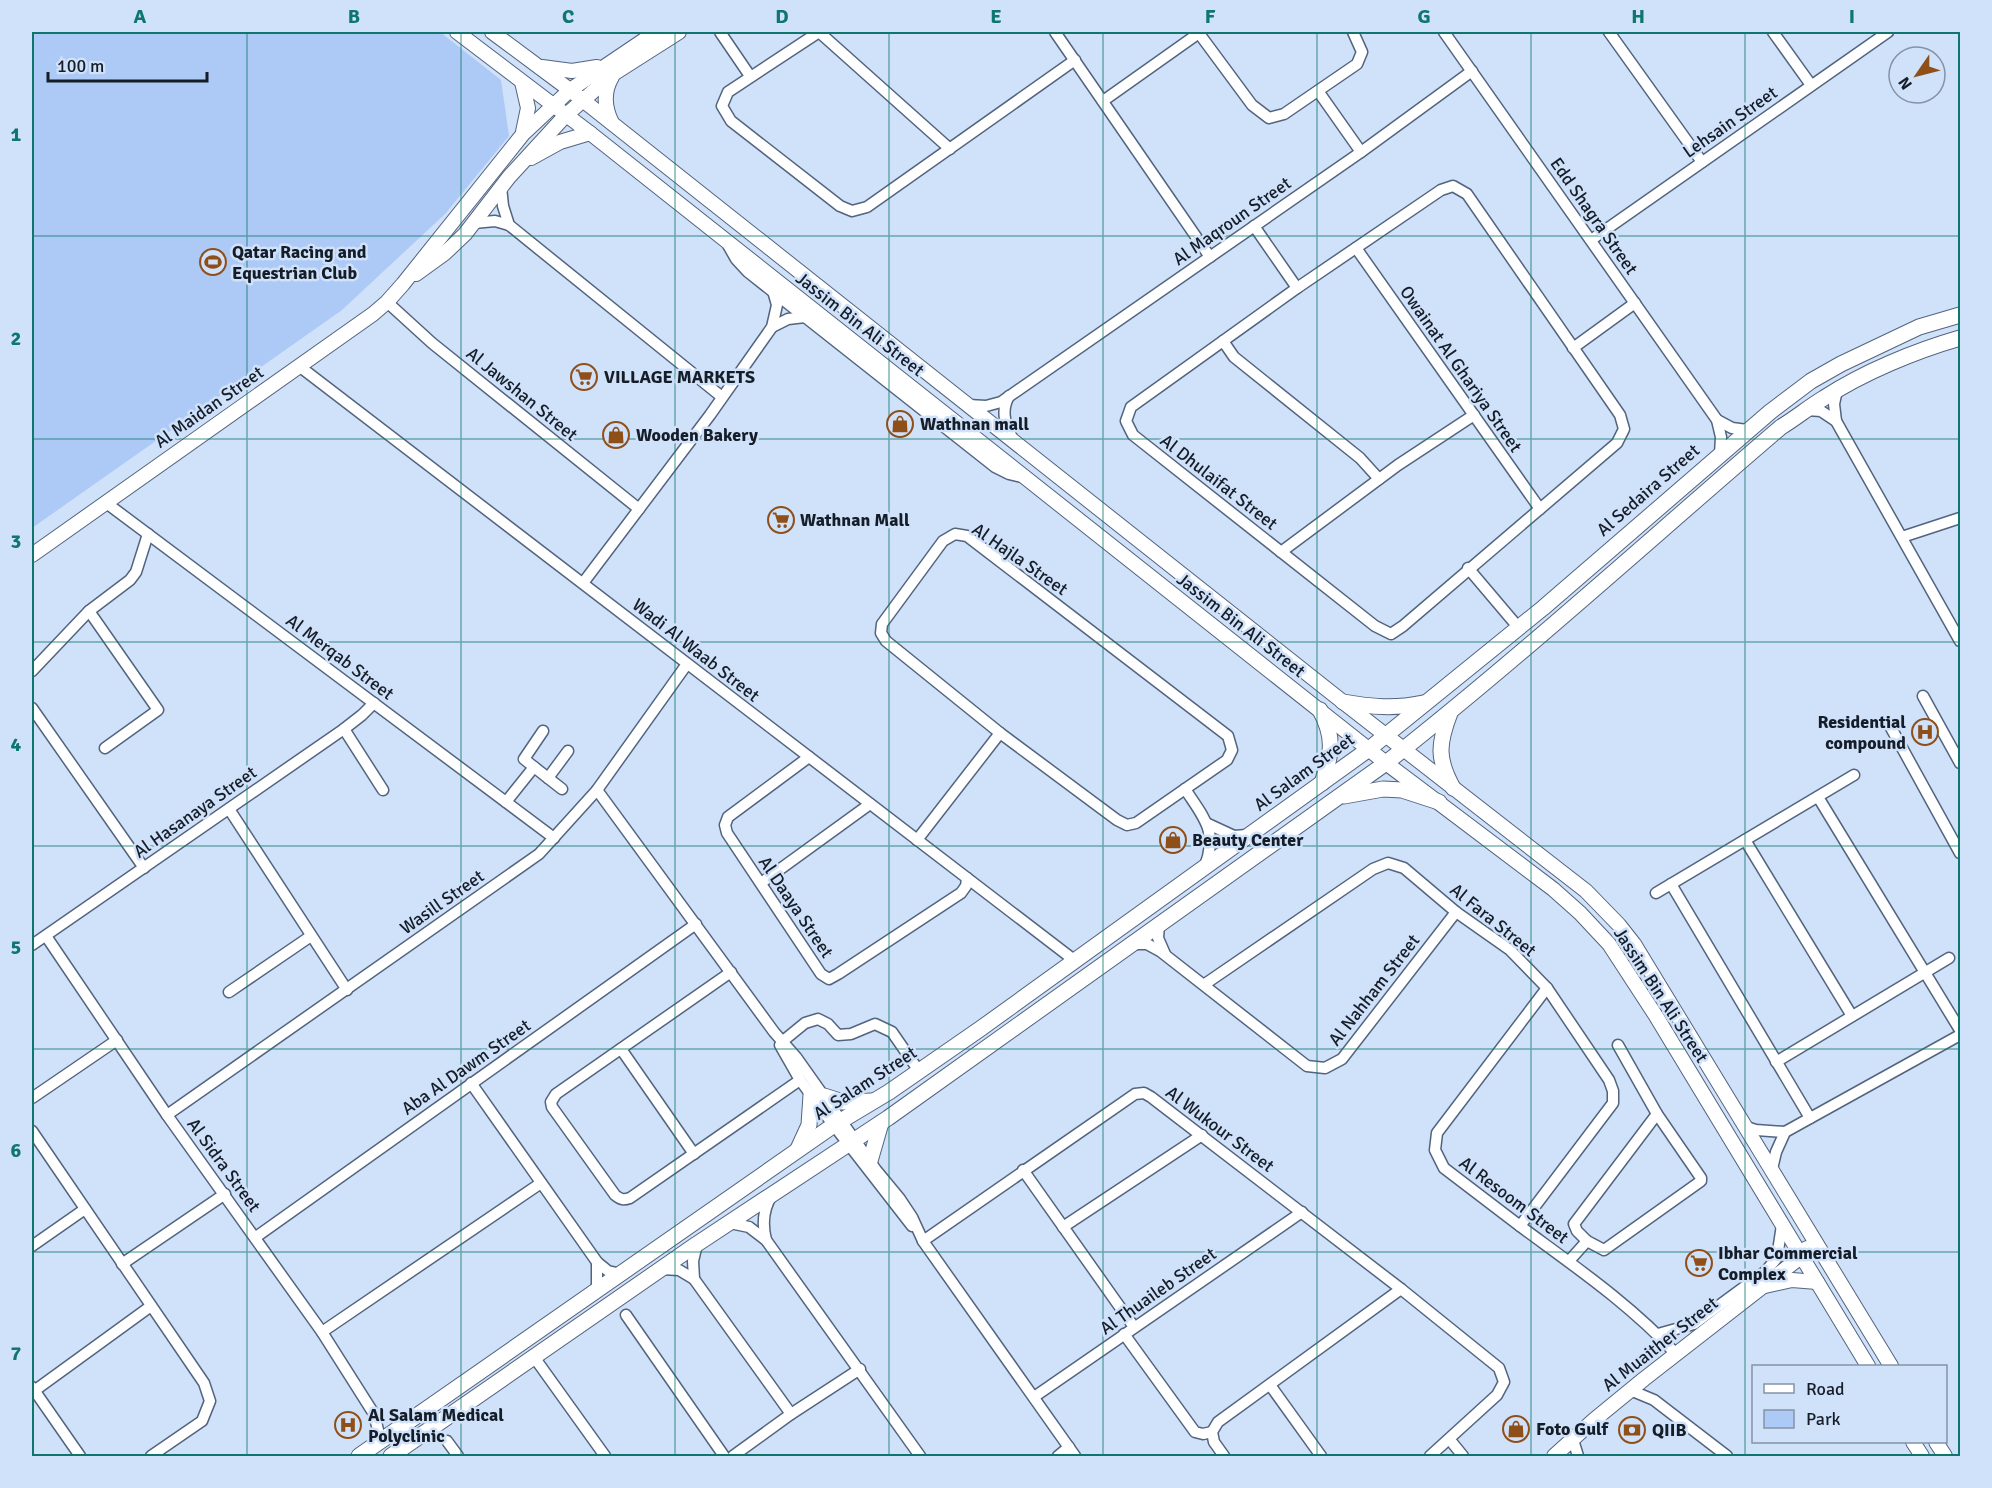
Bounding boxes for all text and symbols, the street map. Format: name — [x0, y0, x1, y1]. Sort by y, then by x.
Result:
text: A — [134, 4, 147, 29]
text: B — [348, 4, 360, 29]
text: C — [562, 4, 574, 29]
text: D — [775, 4, 789, 29]
text: E — [990, 4, 1002, 29]
text: F — [1205, 4, 1216, 29]
text: G — [1417, 4, 1431, 29]
text: H — [1631, 4, 1645, 29]
text: I — [1849, 4, 1855, 29]
scale bar — [48, 45, 207, 83]
north arrow — [1887, 45, 1947, 105]
text: 100 m — [57, 55, 104, 77]
text: N — [1894, 73, 1917, 93]
street label: Lehsain Street — [1678, 81, 1782, 163]
text: 1 — [11, 122, 22, 147]
street label: Edd Shagra Street — [1545, 153, 1643, 279]
street label: Al Maqroun Street — [1169, 172, 1295, 270]
place label: Qatar Racing and Equestrian Club — [232, 241, 367, 284]
sports icon: Qatar Racing and Equestrian Club — [198, 247, 228, 277]
street label: Jassim Bin Ali Street — [791, 267, 929, 381]
street label: Owainat Al Ghariya Street — [1395, 282, 1527, 456]
text: 2 — [11, 326, 21, 351]
street label: Al Jawshan Street — [462, 342, 582, 446]
street label: Al Maidan Street — [150, 361, 268, 453]
supermarket icon: VILLAGE MARKETS — [569, 362, 599, 392]
place label: VILLAGE MARKETS — [604, 366, 755, 388]
shop icon: Wathnan mall — [885, 409, 915, 439]
place label: Wathnan mall — [920, 413, 1029, 435]
shop icon: Wooden Bakery — [601, 420, 631, 450]
place label: Wooden Bakery — [636, 424, 758, 446]
street label: Al Dhulaifat Street — [1156, 429, 1282, 535]
street label: Al Sedaira Street — [1592, 439, 1704, 541]
supermarket icon: Wathnan Mall — [766, 505, 796, 535]
place label: Wathnan Mall — [800, 509, 910, 531]
street label: Al Hajla Street — [968, 518, 1072, 600]
text: 3 — [11, 529, 21, 554]
street label: Jassim Bin Ali Street — [1172, 568, 1310, 682]
street label: Wadi Al Waab Street — [628, 594, 764, 706]
street label: Al Merqab Street — [282, 609, 398, 705]
place label: Residential compound — [1817, 711, 1906, 754]
hospital icon: Residential compound — [1910, 717, 1940, 747]
street label: Al Salam Street — [1249, 728, 1359, 816]
text: 4 — [11, 732, 22, 757]
street label: Al Hasanaya Street — [129, 761, 261, 863]
shop icon: Beauty Center — [1158, 825, 1188, 855]
place label: Beauty Center — [1192, 829, 1304, 851]
street label: Al Daaya Street — [754, 852, 838, 962]
street label: Wasill Street — [396, 865, 488, 939]
street label: Al Fara Street — [1445, 879, 1541, 961]
street label: Jassim Bin Ali Street — [1609, 923, 1713, 1067]
street label: Al Nahham Street — [1324, 930, 1424, 1050]
text: 5 — [11, 935, 21, 960]
street label: Aba Al Dawm Street — [397, 1014, 535, 1120]
street label: Al Salam Street — [809, 1041, 921, 1125]
street label: Al Wukour Street — [1161, 1081, 1279, 1177]
street label: Al Sidra Street — [182, 1114, 266, 1216]
text: 6 — [11, 1138, 22, 1163]
street label: Al Resoom Street — [1455, 1152, 1573, 1248]
place label: Ibhar Commercial Complex — [1718, 1242, 1858, 1285]
street label: Al Thuaileb Street — [1096, 1243, 1220, 1339]
supermarket icon: Ibhar Commercial Complex — [1684, 1248, 1714, 1278]
street label: Al Muaither Street — [1598, 1292, 1722, 1396]
text: 7 — [11, 1341, 22, 1366]
legend — [1752, 1365, 1947, 1443]
text: Road — [1806, 1378, 1845, 1400]
place label: Al Salam Medical Polyclinic — [368, 1404, 504, 1447]
text: Park — [1806, 1408, 1841, 1430]
hospital icon: Al Salam Medical Polyclinic — [333, 1410, 363, 1440]
shop icon: Foto Gulf — [1501, 1414, 1531, 1444]
bank icon: QIIB — [1617, 1415, 1647, 1445]
place label: Foto Gulf — [1536, 1418, 1609, 1440]
place label: QIIB — [1652, 1419, 1686, 1441]

